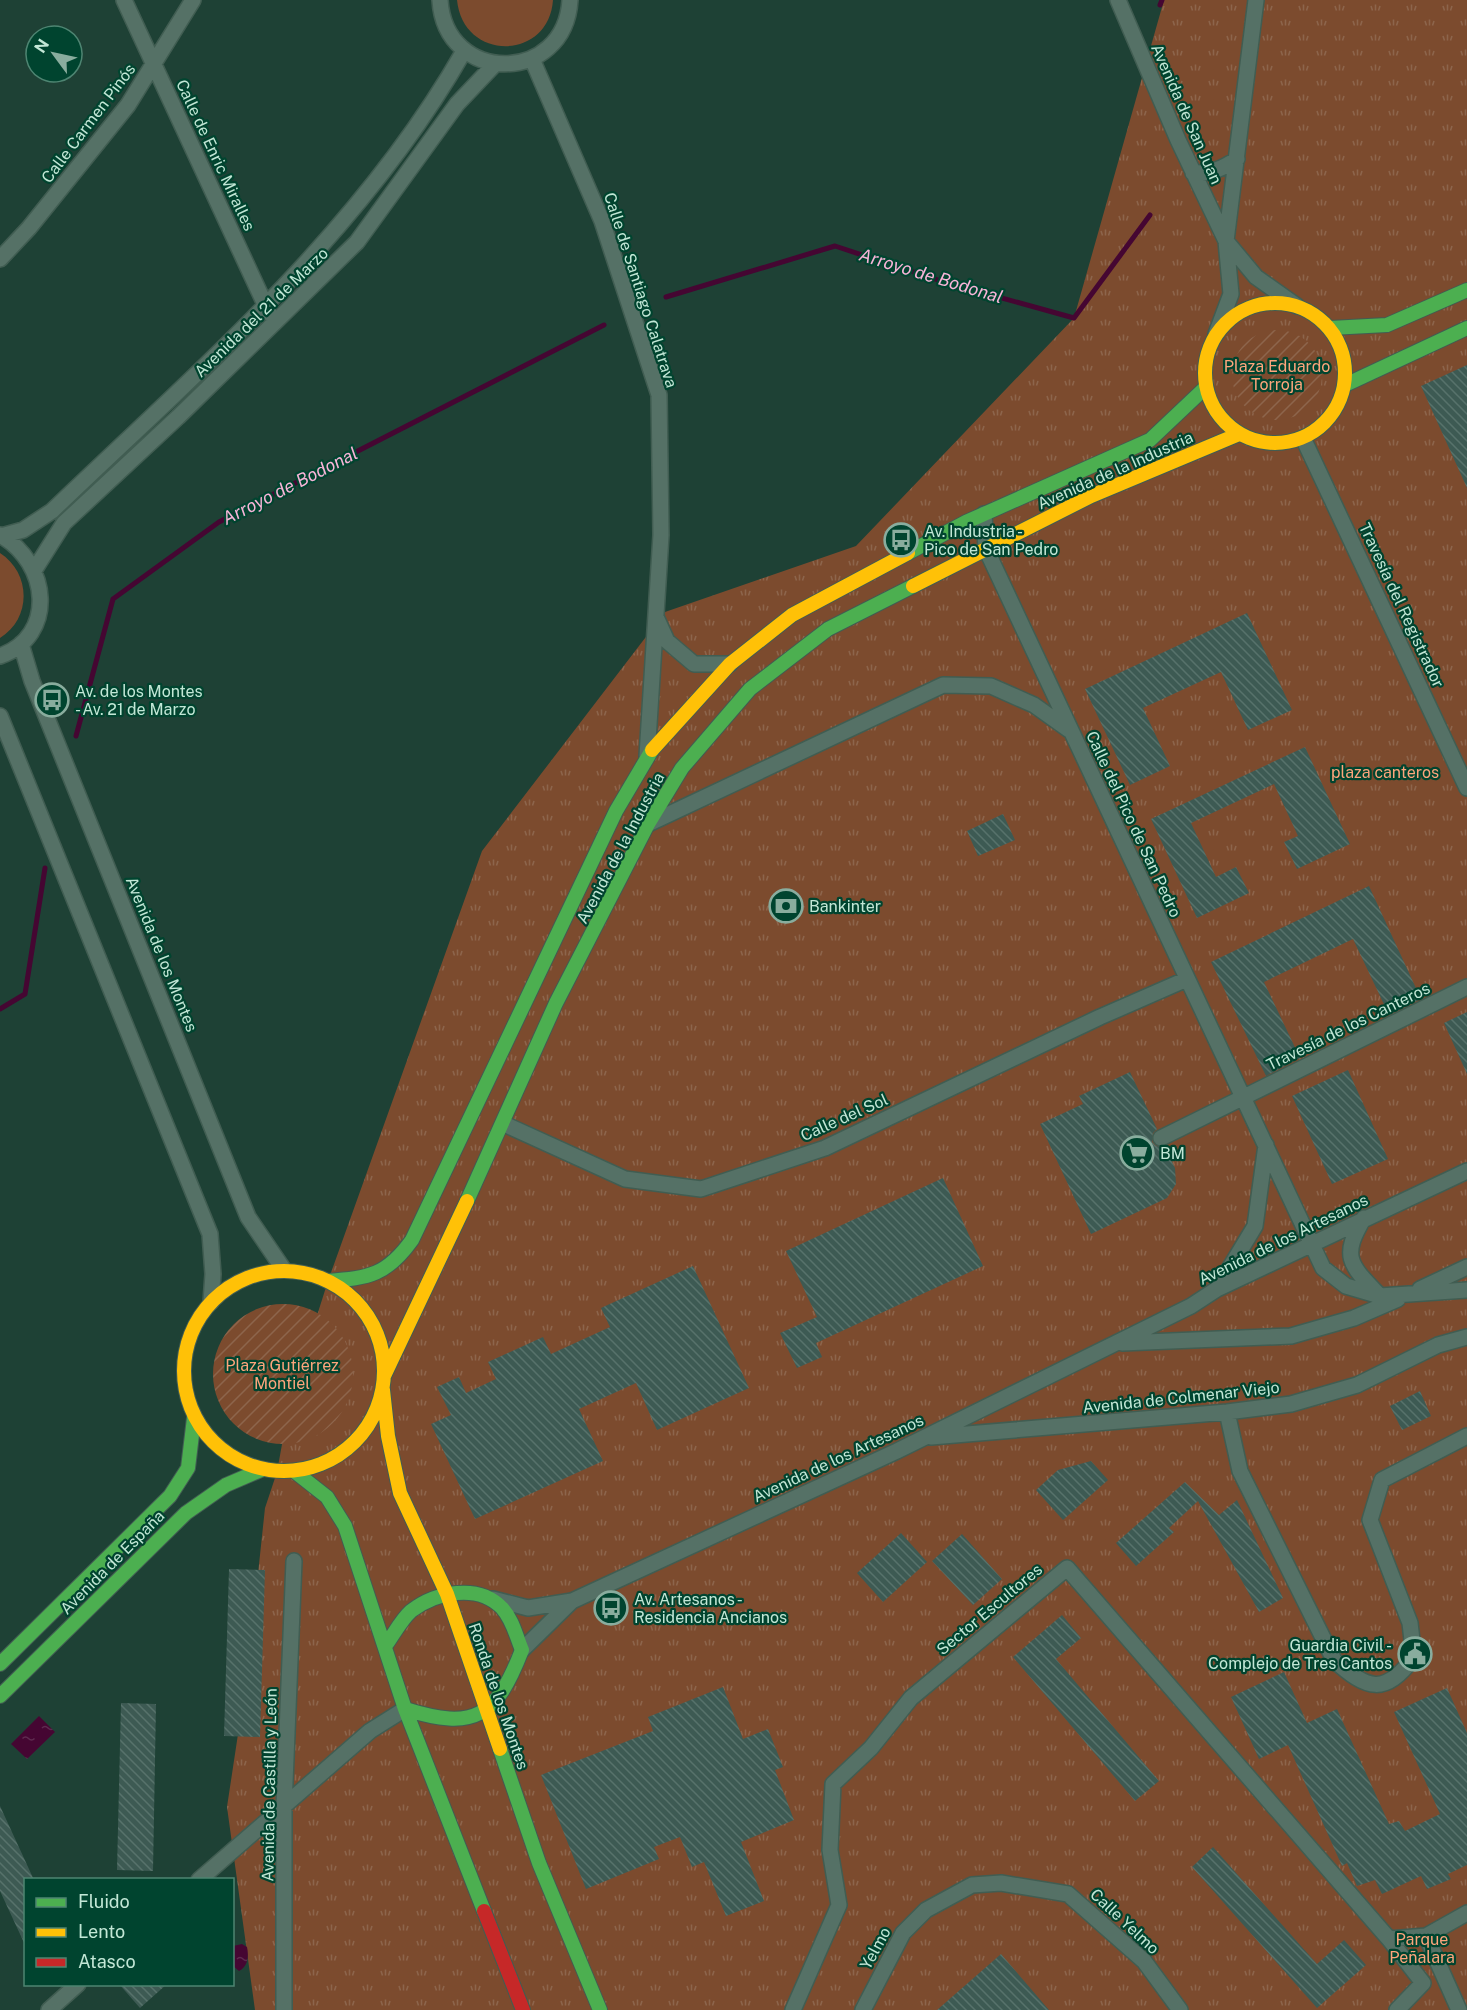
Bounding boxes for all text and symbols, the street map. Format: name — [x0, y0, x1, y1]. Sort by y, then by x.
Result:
north arrow — [24, 24, 84, 84]
text: N — [30, 36, 53, 57]
street label: Avenida de San Juan — [1147, 41, 1226, 187]
street label: Calle Carmen Pinós — [37, 60, 139, 187]
street label: Calle de Enric Miralles — [172, 77, 259, 234]
street label: Calle de Santiago Calatrava — [600, 190, 681, 390]
street label: Avenida del 21 de Marzo — [191, 244, 332, 381]
water label: Arroyo de Bodonal — [857, 244, 1005, 307]
park label: Plaza Eduardo Torroja — [1224, 357, 1330, 394]
street label: Avenida de la Industria — [1034, 428, 1196, 513]
water label: Arroyo de Bodonal — [219, 442, 361, 529]
street label: Travesía del Registrador — [1355, 520, 1448, 691]
bus stop icon: Av. Industria - Pico de San Pedro — [883, 522, 919, 558]
place label: Av. Industria - Pico de San Pedro — [924, 522, 1058, 559]
bus stop icon: Av. de los Montes - Av. 21 de Marzo — [34, 682, 70, 718]
place label: Av. de los Montes - Av. 21 de Marzo — [75, 682, 203, 719]
street label: Calle del Pico de San Pedro — [1082, 728, 1185, 920]
park label: plaza canteros — [1331, 763, 1439, 782]
street label: Avenida de la Industria — [573, 769, 668, 927]
street label: Avenida de los Montes — [122, 874, 201, 1034]
bank icon: Bankinter — [768, 888, 804, 924]
place label: Bankinter — [809, 897, 881, 916]
street label: Travesía de los Canteros — [1263, 979, 1433, 1074]
street label: Calle del Sol — [798, 1090, 891, 1145]
supermarket icon: BM — [1119, 1135, 1155, 1171]
place label: BM — [1160, 1144, 1185, 1163]
street label: Avenida de los Artesanos — [1195, 1190, 1371, 1289]
park label: Plaza Gutiérrez Montiel — [225, 1356, 339, 1393]
street label: Avenida de Colmenar Viejo — [1082, 1378, 1280, 1417]
street label: Avenida de los Artesanos — [750, 1411, 927, 1506]
street label: Avenida de España — [56, 1506, 168, 1618]
street label: Sector Escultores — [933, 1560, 1046, 1659]
bus stop icon: Av. Artesanos - Residencia Ancianos — [593, 1590, 629, 1626]
place label: Av. Artesanos - Residencia Ancianos — [634, 1590, 787, 1627]
street label: Ronda de los Montes — [465, 1620, 533, 1772]
place label: Guardia Civil - Complejo de Tres Cantos — [1208, 1636, 1392, 1673]
public building icon: Guardia Civil - Complejo de Tres Cantos — [1397, 1636, 1433, 1672]
street label: Avenida de Castilla y León — [258, 1688, 281, 1882]
legend — [24, 1878, 234, 1986]
street label: Calle Yelmo — [1086, 1885, 1163, 1958]
text: Fluido — [78, 1891, 130, 1912]
text: Lento — [78, 1921, 125, 1942]
street label: Yelmo — [856, 1924, 895, 1973]
park label: Parque Peñalara — [1389, 1930, 1455, 1967]
text: Atasco — [78, 1951, 136, 1972]

